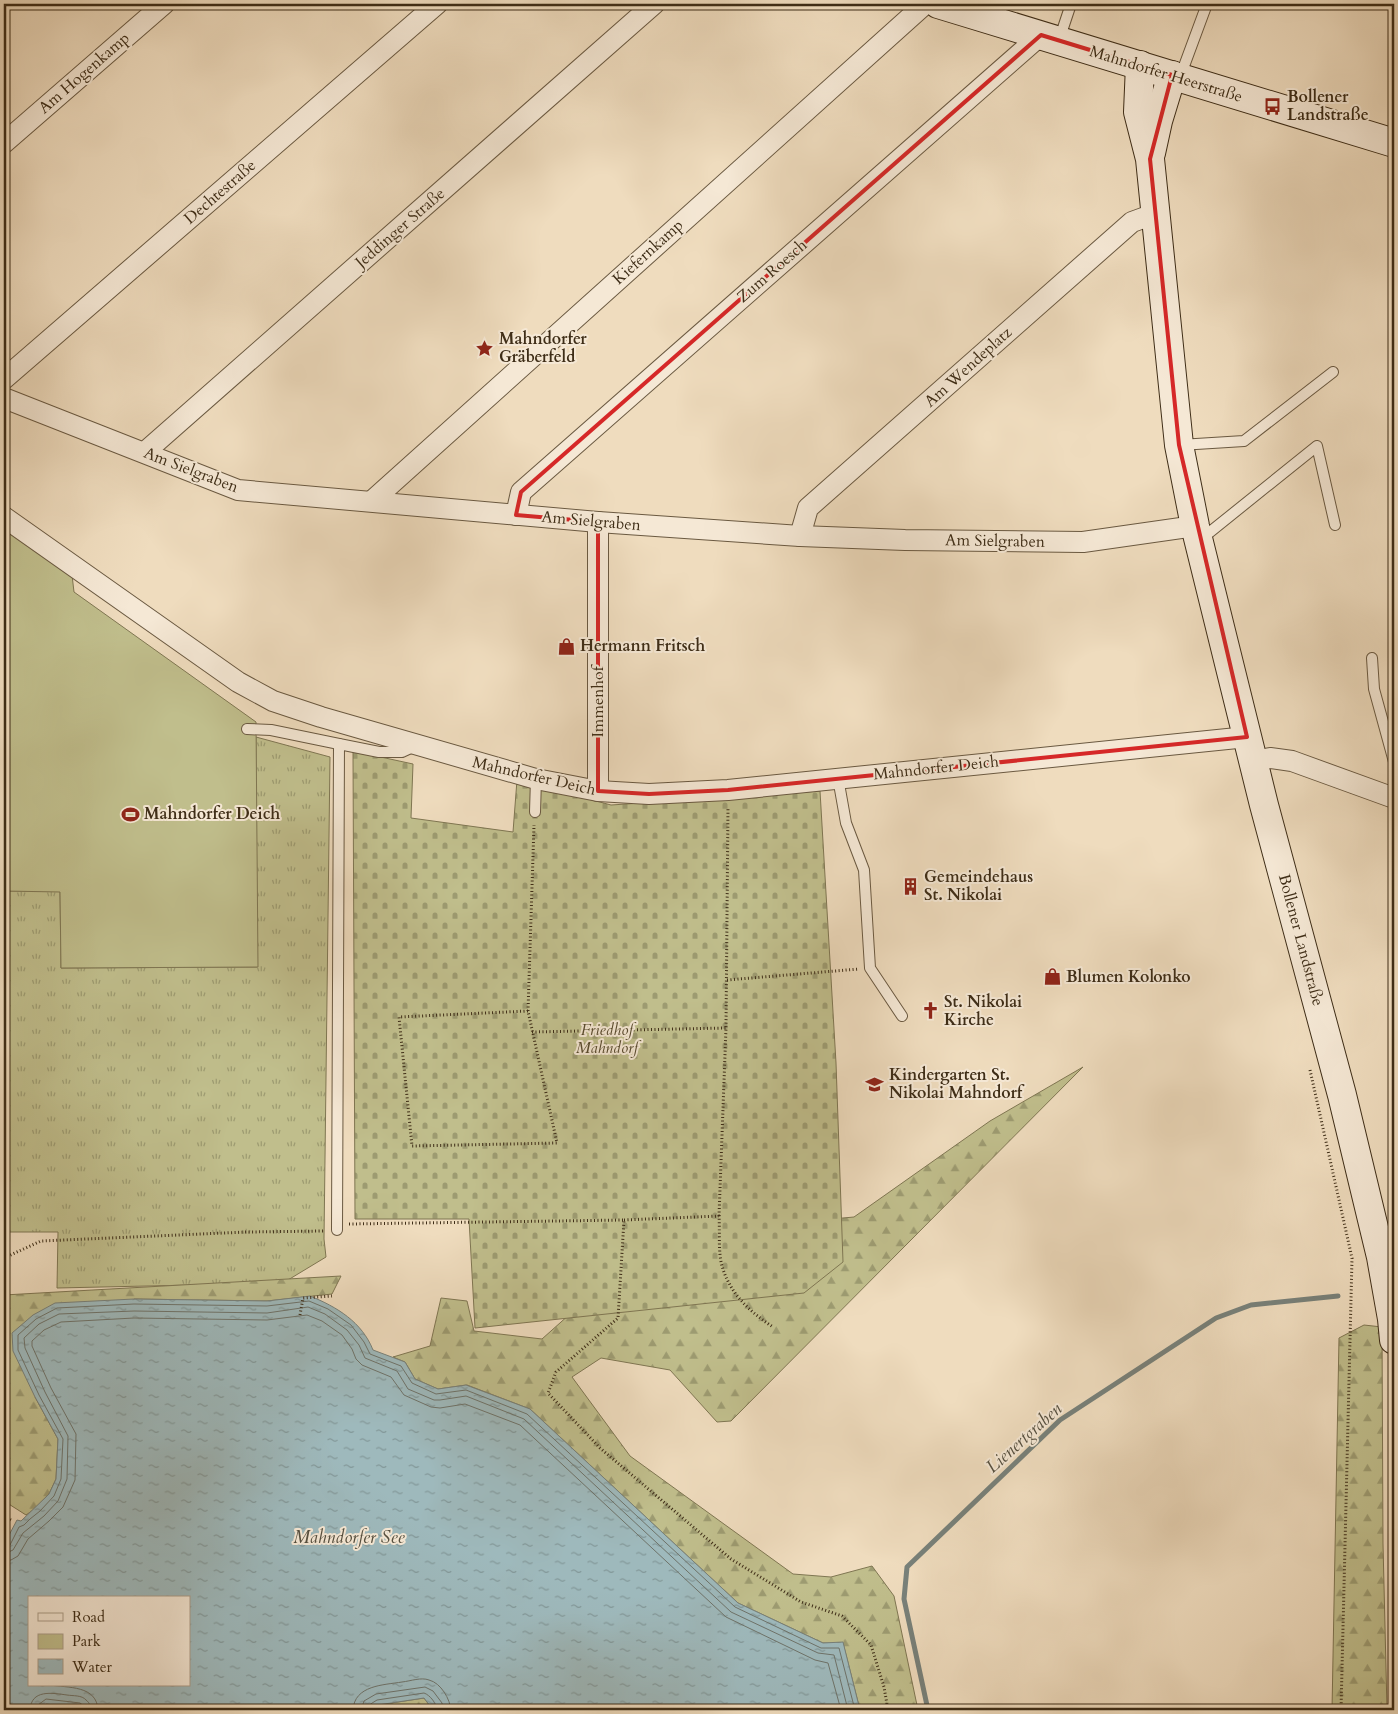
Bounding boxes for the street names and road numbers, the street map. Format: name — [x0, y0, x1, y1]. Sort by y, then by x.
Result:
street label: Am Hogenkamp — [34, 27, 134, 119]
street label: Mahndorfer Heerstraße — [1087, 40, 1245, 108]
street label: Dechtestraße — [179, 155, 261, 229]
street label: Jeddinger Straße — [349, 183, 450, 274]
street label: Kiefernkamp — [608, 214, 688, 290]
street label: Zum Roesch — [732, 234, 812, 308]
street label: Am Wendeplatz — [919, 322, 1017, 412]
street label: Am Sielgraben — [141, 442, 241, 498]
street label: Am Sielgraben — [540, 506, 642, 536]
street label: Am Sielgraben — [945, 529, 1045, 553]
street label: Immenhof — [587, 663, 609, 738]
street label: Mahndorfer Deich — [872, 750, 1000, 786]
street label: Mahndorfer Deich — [470, 751, 598, 801]
street label: Bollener Landstraße — [1273, 872, 1329, 1008]

